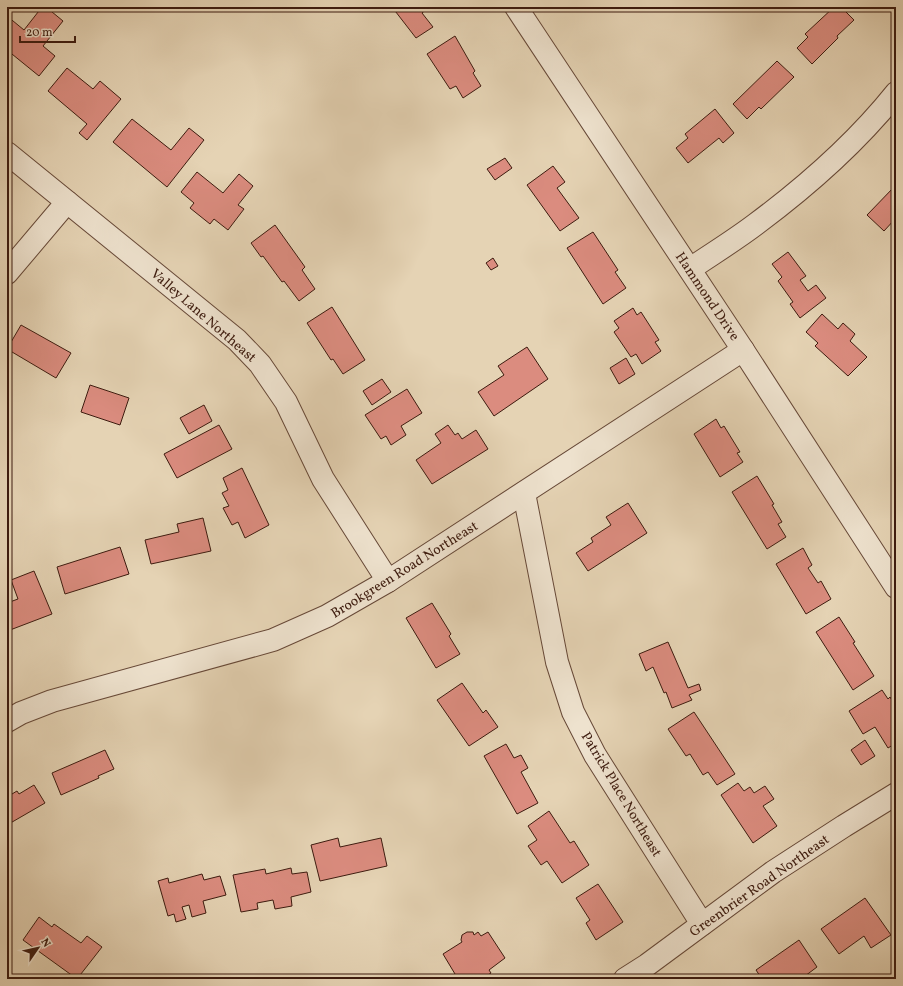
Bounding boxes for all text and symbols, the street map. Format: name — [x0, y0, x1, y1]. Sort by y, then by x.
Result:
scale bar — [20, 18, 75, 44]
text: 20 m — [26, 25, 53, 41]
street label: Hammond Drive — [670, 249, 744, 345]
street label: Valley Lane Northeast — [146, 265, 260, 367]
street label: Brookgreen Road Northeast — [328, 517, 482, 623]
street label: Patrick Place Northeast — [576, 729, 666, 861]
street label: Greenbrier Road Northeast — [686, 831, 834, 942]
north arrow — [18, 928, 58, 968]
text: N — [37, 936, 54, 951]

